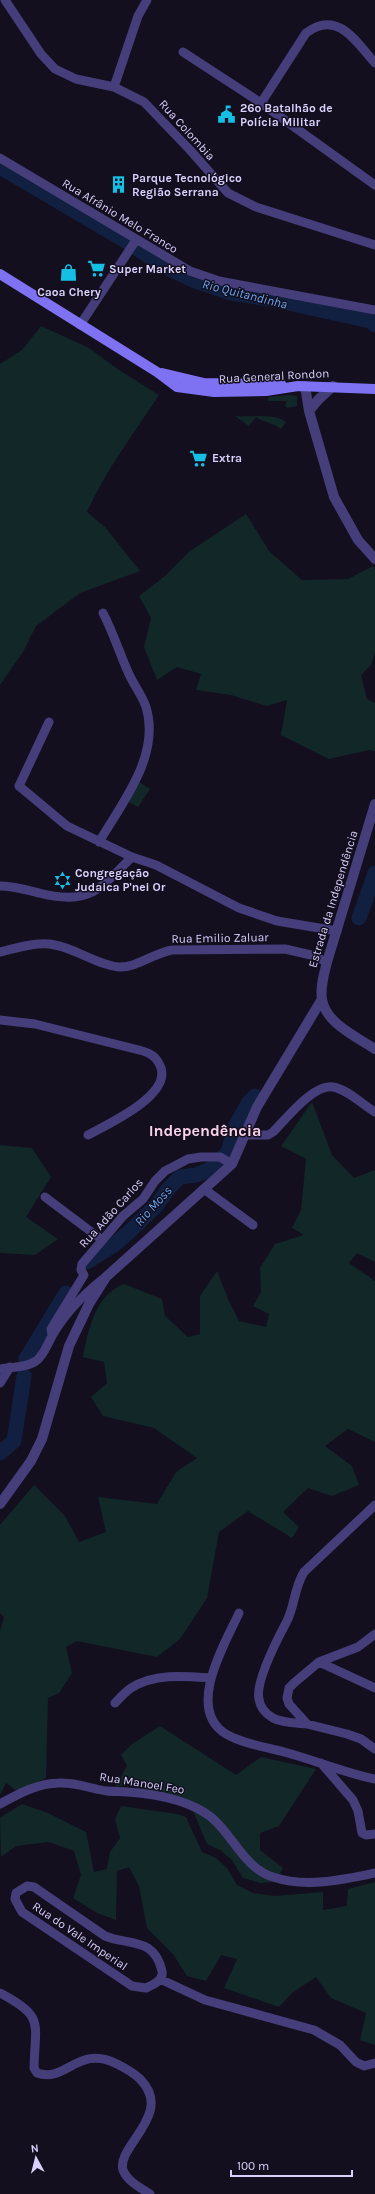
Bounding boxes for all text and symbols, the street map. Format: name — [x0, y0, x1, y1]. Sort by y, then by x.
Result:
street label: Rua Colombia — [156, 97, 218, 163]
place label: 26º Batalhão de Polícia Militar — [240, 101, 333, 129]
public building icon: 26º Batalhão de Polícia Militar — [217, 105, 237, 125]
place label: Parque Tecnológico Região Serrana — [132, 171, 242, 199]
building icon: Parque Tecnológico Região Serrana — [109, 175, 129, 195]
street label: Rua Afrânio Melo Franco — [60, 176, 180, 256]
supermarket icon: Super Market — [86, 259, 106, 279]
place label: Super Market — [109, 262, 186, 276]
shop icon: Caoa Chery — [59, 263, 79, 283]
water label: Rio Quitandinha — [201, 276, 290, 312]
place label: Caoa Chery — [37, 285, 101, 299]
street label: Rua General Rondon — [218, 366, 330, 386]
supermarket icon: Extra — [189, 448, 209, 468]
place label: Extra — [212, 451, 242, 465]
street label: Estrada da Independência — [305, 829, 361, 969]
place label: Congregação Judaica P'nei Or — [75, 866, 166, 894]
synagogue icon: Congregação Judaica P'nei Or — [52, 870, 72, 890]
street label: Rua Emilio Zaluar — [171, 930, 269, 946]
district label: Independência — [149, 1121, 261, 1140]
street label: Rua Adão Carlos — [76, 1175, 146, 1251]
water label: Rio Moss — [131, 1183, 175, 1229]
street label: Rua Manoel Feo — [99, 1769, 185, 1797]
street label: Rua do Vale Imperial — [30, 1899, 130, 1973]
north arrow — [16, 2138, 56, 2178]
text: N — [30, 2142, 40, 2156]
scale bar — [231, 2152, 352, 2178]
text: 100 m — [237, 2159, 269, 2173]

